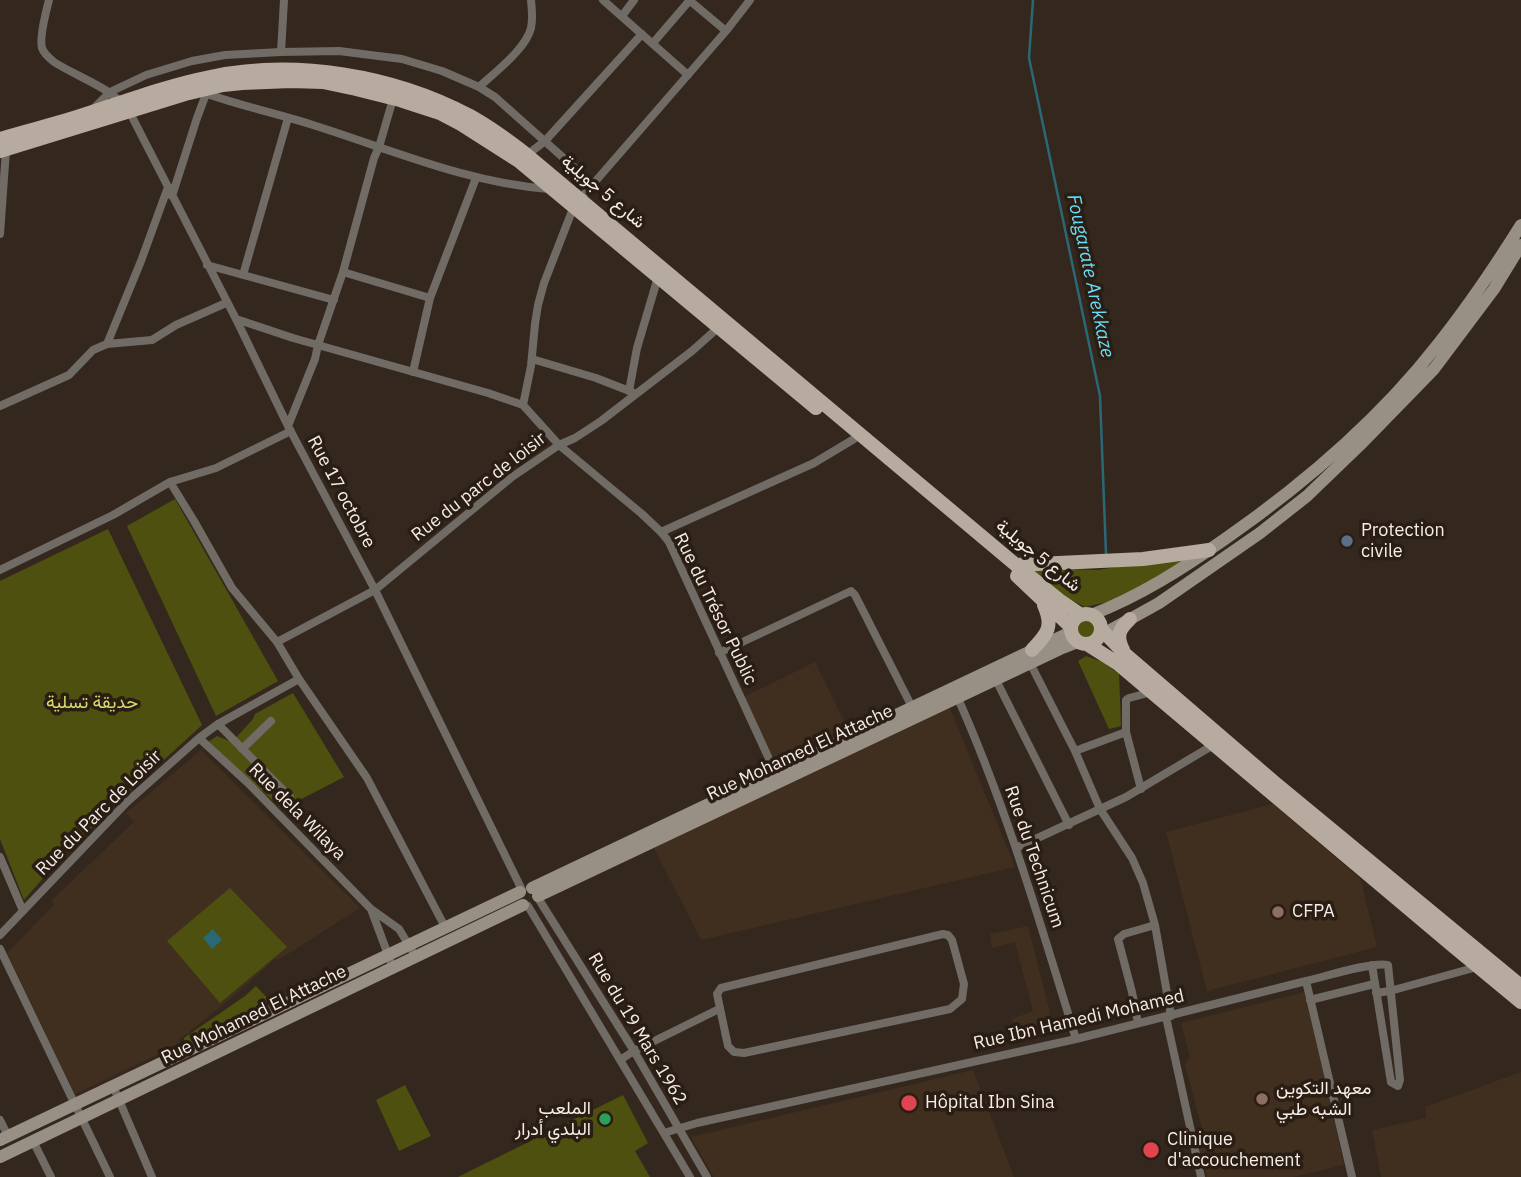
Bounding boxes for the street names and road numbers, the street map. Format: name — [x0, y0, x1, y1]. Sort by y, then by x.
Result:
street label: شارع 5 جويلية — [557, 151, 649, 233]
street label: Rue du parc de loisir — [408, 428, 550, 546]
street label: Rue 17 octobre — [302, 432, 380, 552]
street label: شارع 5 جويلية — [991, 515, 1085, 597]
street label: Rue du Trésor Public — [669, 529, 761, 689]
street label: Rue Mohamed El Attache — [703, 700, 897, 806]
street label: Rue du Parc de Loisir — [32, 746, 166, 880]
street label: Rue dela Wilaya — [244, 759, 350, 865]
street label: Rue du Technicum — [1000, 783, 1068, 931]
street label: Rue du 19 Mars 1962 — [583, 949, 691, 1109]
street label: Rue Mohamed El Attache — [158, 961, 350, 1069]
street label: Rue Ibn Hamedi Mohamed — [971, 985, 1187, 1055]

